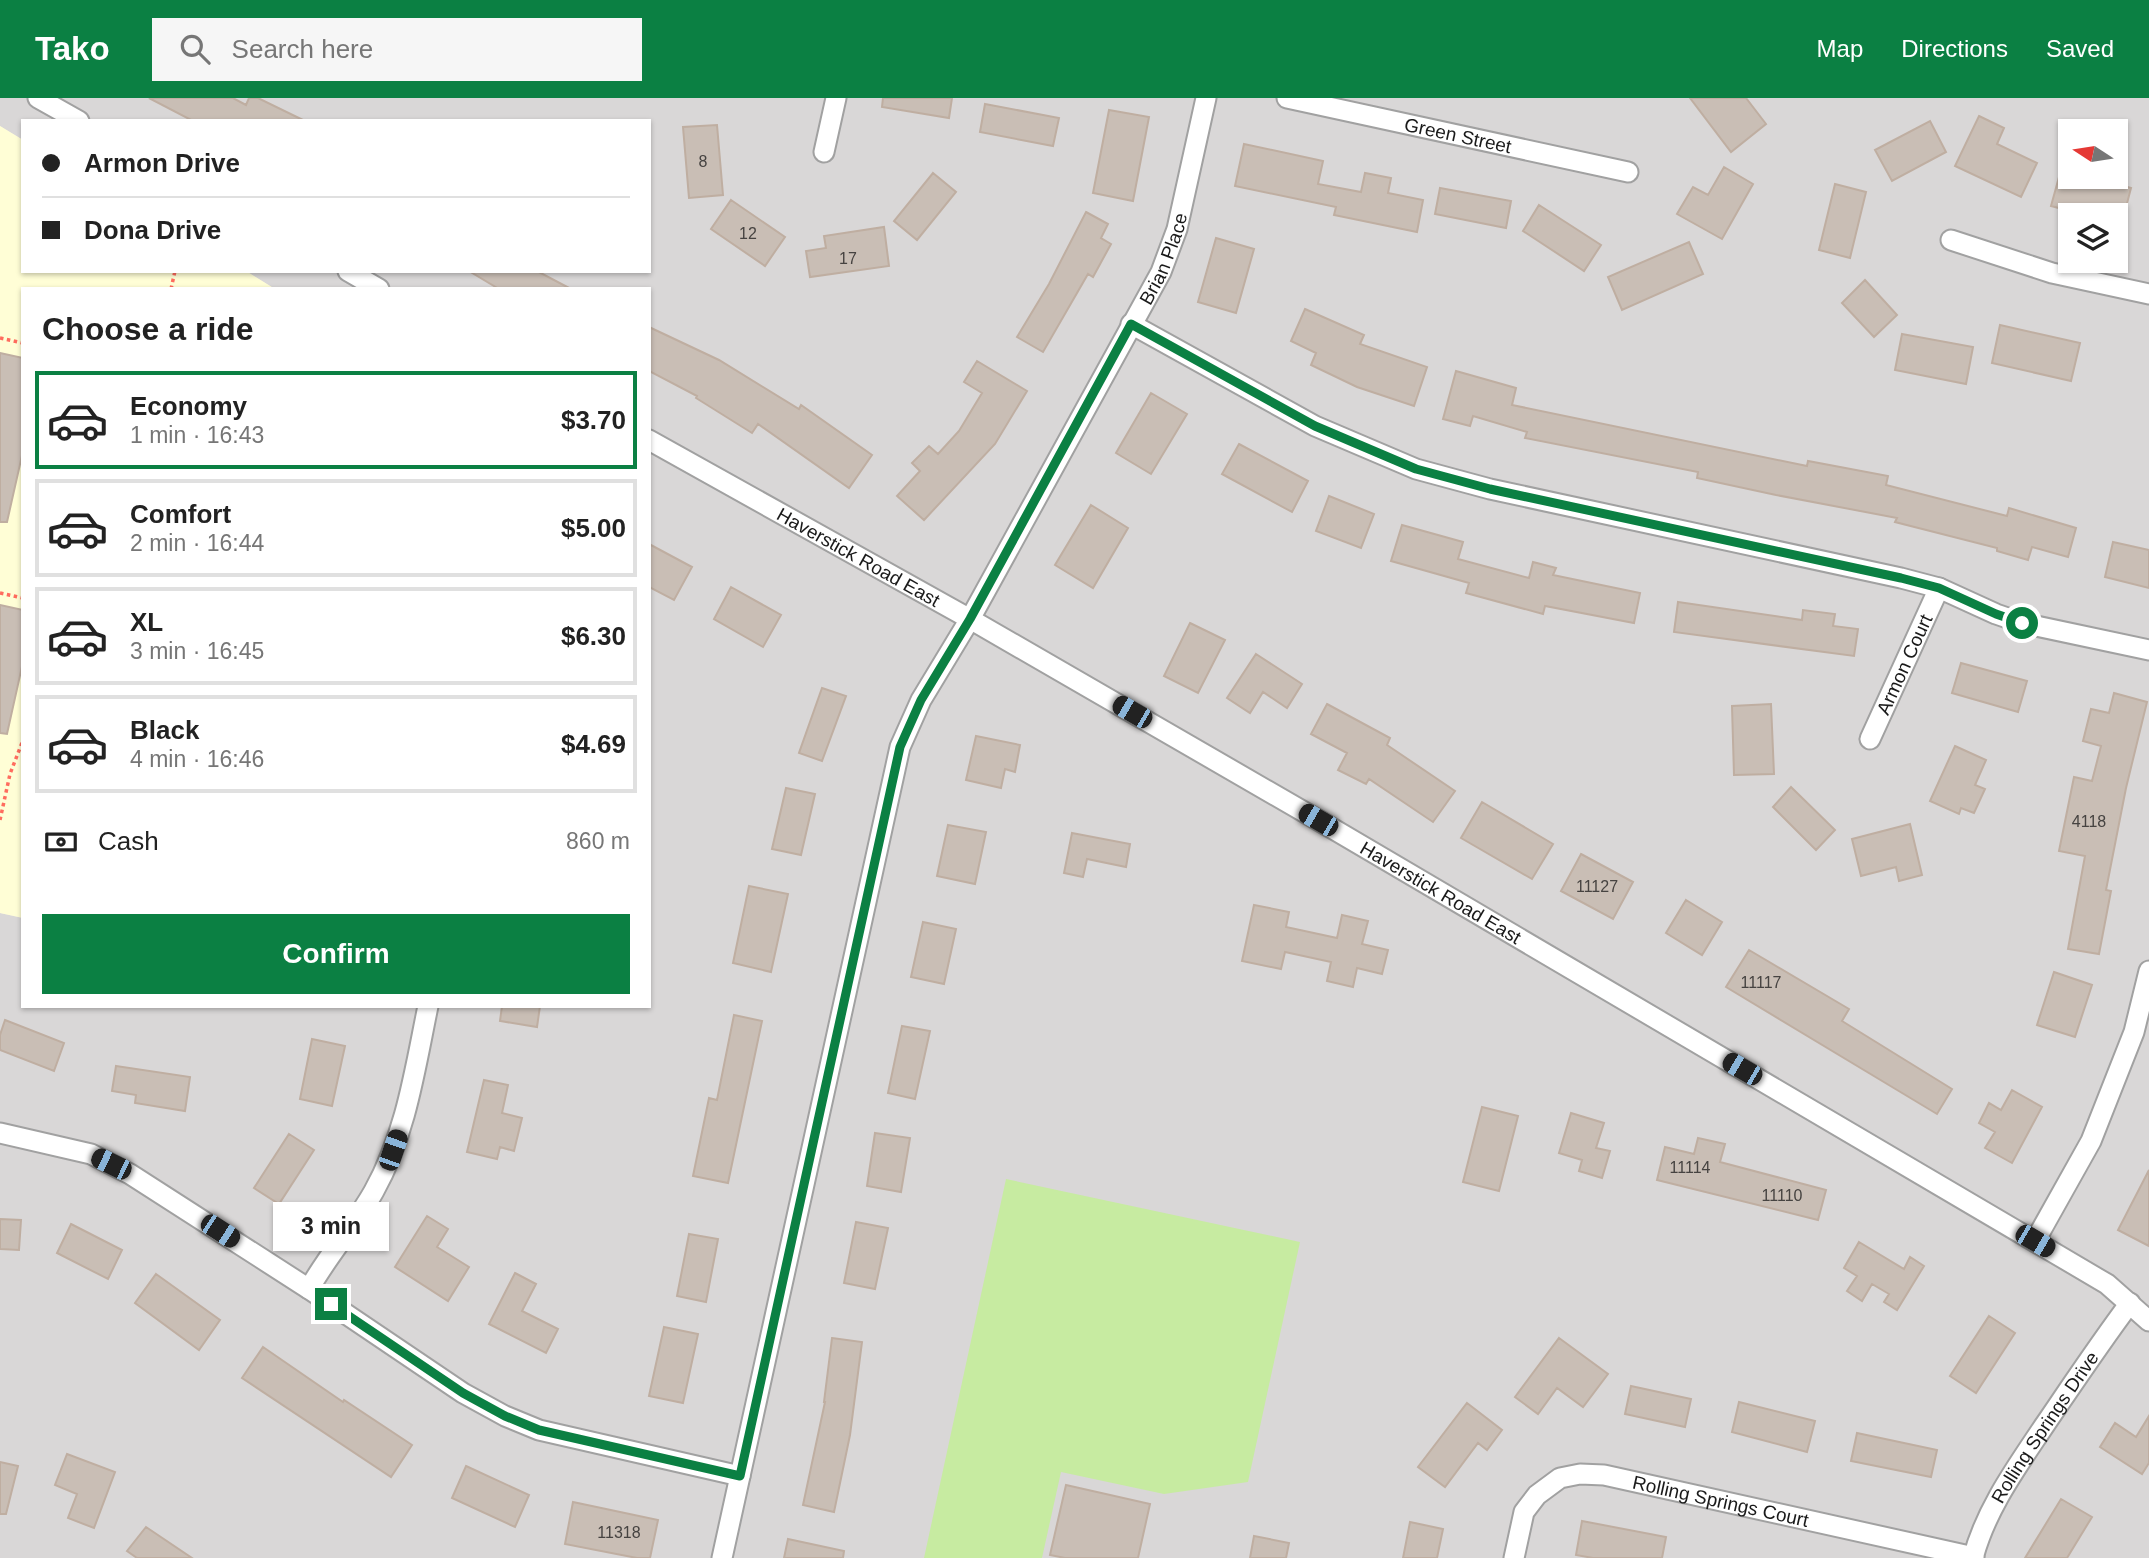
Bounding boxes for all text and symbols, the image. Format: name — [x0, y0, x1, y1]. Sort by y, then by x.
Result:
search box — [152, 18, 642, 81]
text: Tako — [35, 30, 110, 67]
icon: search — [176, 30, 214, 68]
text: Search here — [232, 34, 373, 64]
text: Map — [1817, 35, 1863, 62]
text: Directions — [1901, 35, 2008, 62]
text: Saved — [2046, 35, 2114, 62]
street label: Green Street — [1403, 113, 1514, 157]
north arrow — [2058, 119, 2128, 189]
map controls — [2058, 119, 2128, 273]
text: Armon Drive — [84, 148, 240, 178]
house number: 8 — [699, 153, 708, 170]
button: layers — [2058, 203, 2128, 273]
street label: Brian Place — [1135, 211, 1191, 308]
text: Dona Drive — [84, 215, 221, 245]
house number: 12 — [739, 225, 757, 242]
house number: 17 — [839, 250, 857, 267]
text: Choose a ride — [42, 311, 254, 347]
icon: car — [46, 389, 109, 452]
text: Economy — [130, 391, 247, 421]
text: $3.70 — [561, 405, 626, 435]
text: 1 min · 16:43 — [130, 422, 264, 448]
icon: car — [46, 497, 109, 560]
text: Comfort — [130, 499, 231, 529]
street label: Haverstick Road East — [774, 503, 944, 611]
text: $5.00 — [561, 513, 626, 543]
text: 2 min · 16:44 — [130, 530, 264, 556]
icon: car — [46, 605, 109, 668]
text: XL — [130, 607, 163, 637]
route start — [2006, 607, 2038, 639]
street label: Armon Court — [1872, 610, 1936, 718]
text: $6.30 — [561, 621, 626, 651]
text: 3 min · 16:45 — [130, 638, 264, 664]
car — [1109, 692, 1156, 732]
icon: car — [46, 713, 109, 776]
text: Black — [130, 715, 199, 745]
text: $4.69 — [561, 729, 626, 759]
text: 4 min · 16:46 — [130, 746, 264, 772]
car — [1295, 800, 1342, 840]
house number: 4118 — [2072, 813, 2106, 830]
icon: cash — [42, 823, 80, 861]
text: Cash — [98, 826, 159, 856]
text: 860 m — [566, 828, 630, 854]
street label: Haverstick Road East — [1357, 837, 1526, 948]
house number: 11127 — [1576, 878, 1618, 895]
button: Confirm — [42, 914, 630, 994]
house number: 11117 — [1741, 974, 1782, 991]
car — [1719, 1049, 1766, 1089]
car — [377, 1127, 410, 1173]
car — [88, 1145, 135, 1183]
house number: 11114 — [1670, 1159, 1711, 1176]
house number: 11110 — [1762, 1187, 1803, 1204]
callout: 3 min — [273, 1202, 389, 1252]
car — [197, 1211, 244, 1251]
text: 3 min — [301, 1213, 361, 1239]
car — [2012, 1221, 2059, 1261]
route end — [315, 1288, 347, 1320]
street label: Rolling Springs Drive — [1987, 1347, 2102, 1507]
street label: Rolling Springs Court — [1631, 1471, 1811, 1531]
house number: 11318 — [597, 1524, 641, 1541]

